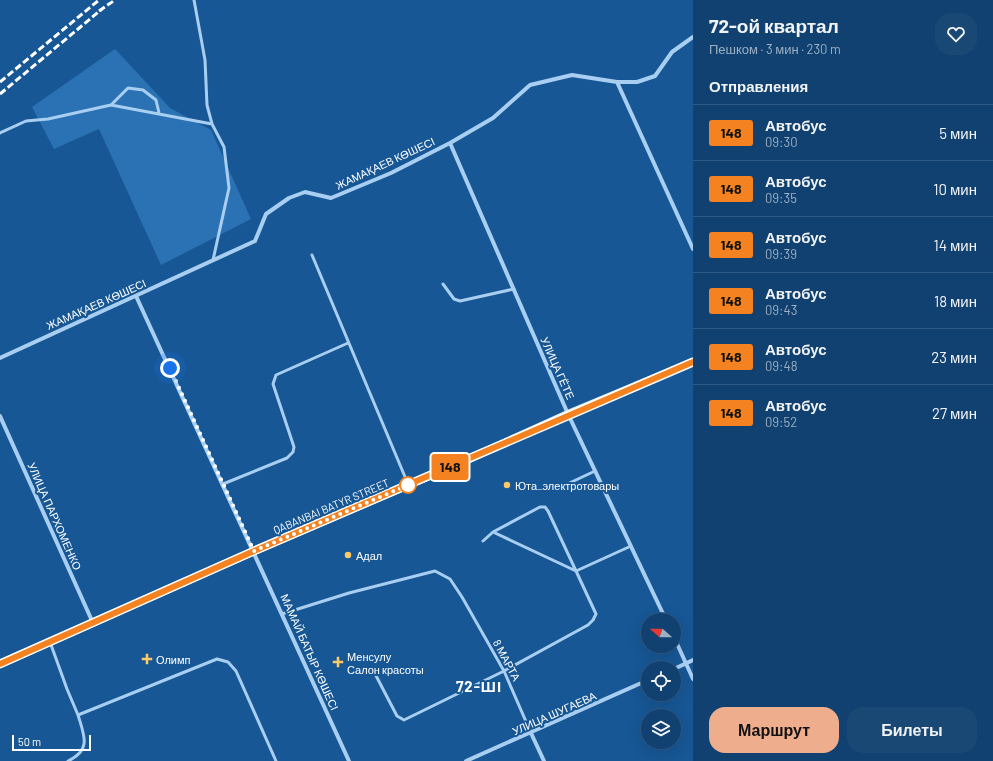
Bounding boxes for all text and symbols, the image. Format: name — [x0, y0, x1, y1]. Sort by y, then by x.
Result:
button: heart — [935, 13, 977, 55]
text: 72-ой квартал — [709, 14, 839, 37]
text: Пешком · 3 мин · 230 m — [709, 41, 841, 57]
text: Отправления — [709, 77, 808, 95]
text: Автобус — [765, 116, 827, 134]
text: 148 — [721, 124, 742, 141]
text: 5 мин — [939, 124, 977, 142]
street label: ЖАМАҚАЕВ КӨШЕСІ — [333, 134, 437, 192]
text: 09:30 — [765, 134, 798, 150]
text: Автобус — [765, 172, 827, 190]
text: 148 — [721, 180, 742, 197]
text: 10 мин — [933, 180, 977, 198]
text: 09:35 — [765, 190, 797, 206]
text: Автобус — [765, 228, 827, 246]
text: 148 — [721, 236, 742, 253]
text: 14 мин — [934, 236, 977, 254]
text: 09:39 — [765, 246, 797, 262]
street label: ЖАМАҚАЕВ КӨШЕСІ — [44, 276, 148, 332]
text: Автобус — [765, 284, 827, 302]
text: 148 — [721, 292, 742, 309]
text: 18 мин — [934, 292, 977, 310]
text: 09:43 — [765, 302, 797, 318]
street label: УЛИЦА ГЁТЕ — [538, 335, 578, 401]
text: Автобус — [765, 340, 827, 358]
text: 148 — [721, 348, 742, 365]
text: 23 мин — [931, 348, 977, 366]
your location — [160, 358, 180, 378]
text: 09:48 — [765, 358, 797, 374]
text: Автобус — [765, 396, 827, 414]
text: 148 — [721, 404, 742, 421]
text: 27 мин — [932, 404, 977, 422]
text: 09:52 — [765, 414, 797, 430]
line badge: 148 — [427, 454, 473, 480]
text: 148 — [440, 458, 461, 475]
street label: УЛИЦА ПАРХОМЕНКО — [25, 460, 85, 572]
street label: QABANBAI BATYR STREET — [271, 476, 391, 536]
unlabelled marker — [399, 476, 417, 494]
place label: Юта_электротовары — [515, 479, 619, 492]
marker: Юта_электротовары — [502, 480, 512, 490]
place label: Адал — [356, 549, 382, 562]
marker: Адал — [343, 550, 353, 560]
street label: МАМАЙ БАТЫР КӨШЕСІ — [278, 592, 342, 712]
north arrow — [641, 613, 681, 653]
map controls — [641, 613, 681, 749]
street label: 8 МАРТА — [491, 637, 524, 683]
place label: Менсулу Салон красоты — [347, 650, 424, 676]
marker: Олимп — [141, 653, 153, 665]
place label: Олимп — [156, 653, 191, 666]
marker: Менсулу Салон красоты — [332, 656, 344, 668]
button: locate — [641, 661, 681, 701]
district label: 72-ШІ — [456, 677, 502, 695]
street label: УЛИЦА ШУГАЕВА — [510, 688, 599, 737]
button: Маршрут — [709, 707, 839, 753]
button: Билеты — [847, 707, 977, 753]
button: layers — [641, 709, 681, 749]
scale bar — [12, 733, 91, 752]
text: 50 m — [18, 735, 41, 748]

